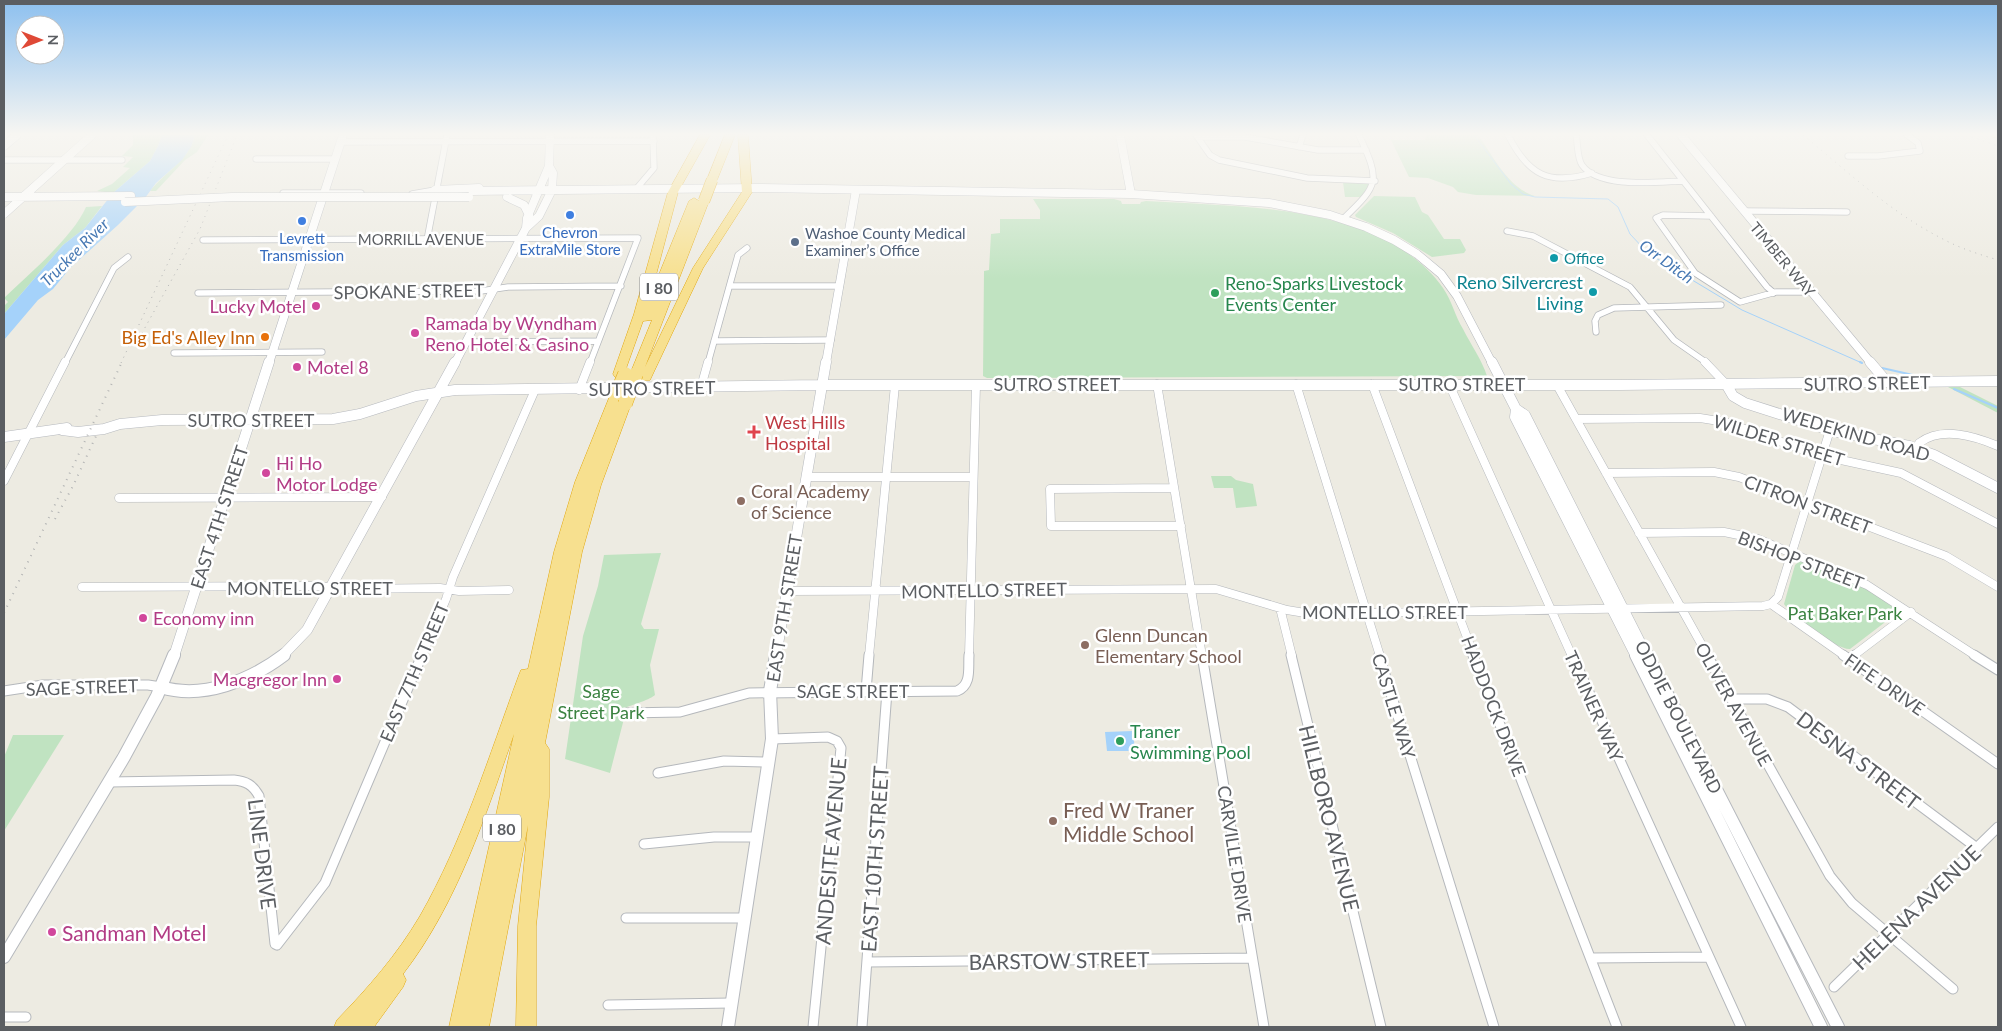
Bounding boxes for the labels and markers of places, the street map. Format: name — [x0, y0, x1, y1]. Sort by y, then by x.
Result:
marker: Chevron ExtraMile Store — [564, 209, 576, 221]
marker: Levrett Transmission — [296, 215, 308, 227]
place label: Chevron ExtraMile Store — [519, 223, 621, 258]
place label: Washoe County Medical Examiner’s Office — [805, 224, 966, 259]
place label: Levrett Transmission — [260, 229, 344, 264]
marker: Washoe County Medical Examiner’s Office — [789, 236, 801, 248]
place label: Office — [1564, 249, 1604, 267]
marker: Office — [1548, 252, 1560, 264]
place label: Reno Silvercrest Living — [1456, 271, 1584, 314]
place label: Reno-Sparks Livestock Events Center — [1225, 272, 1404, 315]
marker: Reno Silvercrest Living — [1587, 286, 1599, 298]
marker: Reno-Sparks Livestock Events Center — [1209, 287, 1221, 299]
place label: Lucky Motel — [209, 295, 306, 317]
marker: Lucky Motel — [310, 300, 322, 312]
place label: Ramada by Wyndham Reno Hotel & Casino — [425, 312, 597, 355]
place label: Big Ed's Alley Inn — [121, 326, 255, 348]
marker: Ramada by Wyndham Reno Hotel & Casino — [409, 327, 421, 339]
marker: Big Ed's Alley Inn — [259, 331, 271, 343]
place label: Motel 8 — [307, 356, 369, 378]
marker: Motel 8 — [291, 361, 303, 373]
place label: West Hills Hospital — [765, 411, 845, 454]
marker: West Hills Hospital — [747, 425, 761, 439]
place label: Hi Ho Motor Lodge — [276, 452, 377, 495]
marker: Hi Ho Motor Lodge — [260, 467, 272, 479]
place label: Coral Academy of Science — [751, 480, 870, 523]
marker: Coral Academy of Science — [735, 495, 747, 507]
place label: Economy inn — [153, 607, 254, 629]
marker: Economy inn — [137, 612, 149, 624]
place label: Glenn Duncan Elementary School — [1095, 624, 1242, 667]
marker: Glenn Duncan Elementary School — [1079, 639, 1091, 651]
place label: Macgregor Inn — [213, 668, 327, 690]
marker: Macgregor Inn — [331, 673, 343, 685]
place label: Traner Swimming Pool — [1130, 720, 1251, 763]
marker: Traner Swimming Pool — [1114, 735, 1126, 747]
place label: Fred W Traner Middle School — [1063, 797, 1194, 846]
marker: Fred W Traner Middle School — [1047, 815, 1059, 827]
place label: Sandman Motel — [62, 920, 206, 945]
marker: Sandman Motel — [46, 926, 58, 938]

